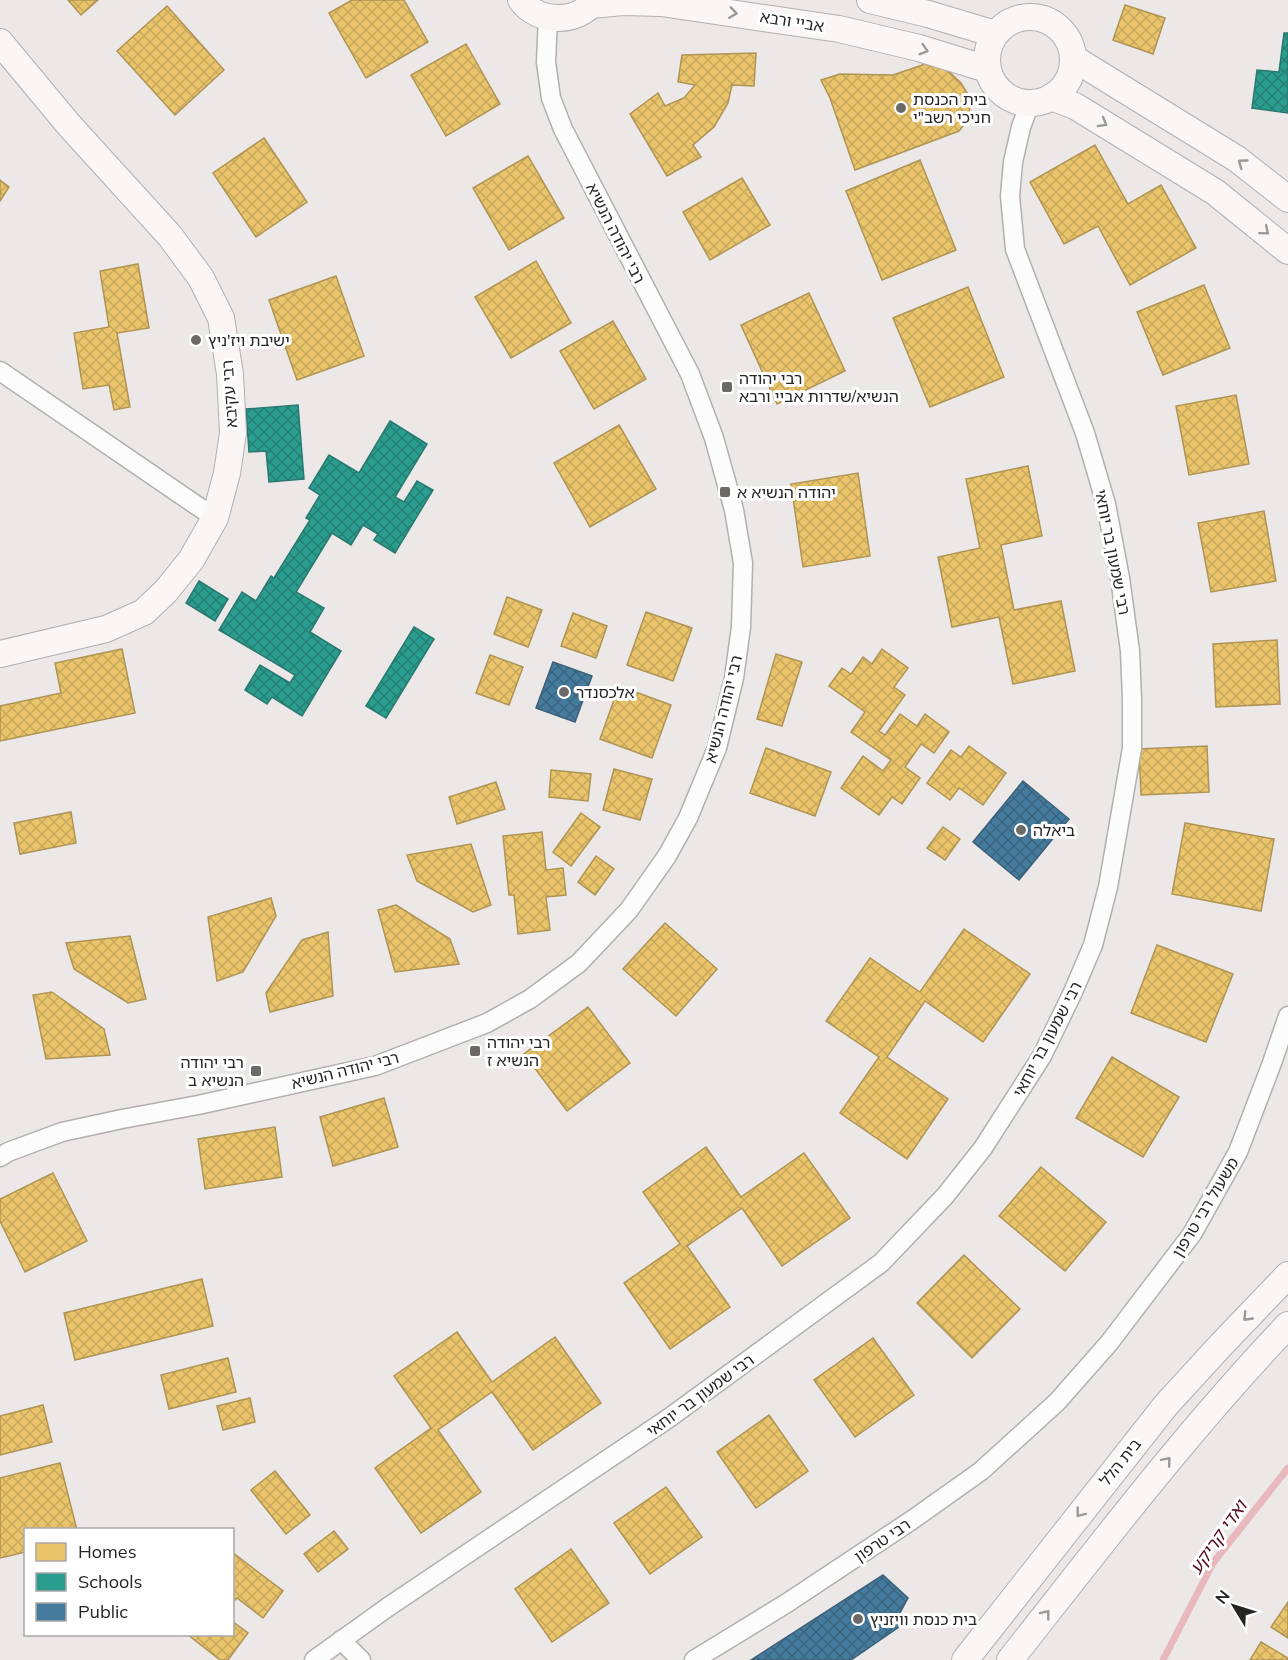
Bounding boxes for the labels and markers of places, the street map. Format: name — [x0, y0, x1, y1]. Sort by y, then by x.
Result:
place label: בית הכנסת חניכי רשב"י — [913, 89, 991, 127]
marker: בית הכנסת חניכי רשב"י — [894, 101, 908, 115]
place label: ישיבת ויז'ניץ — [208, 330, 290, 350]
marker: ישיבת ויז'ניץ — [189, 333, 203, 347]
place label: רבי יהודה הנשיא/שדרות אביי ורבא — [739, 368, 899, 406]
marker: רבי יהודה הנשיא/שדרות אביי ורבא — [720, 380, 734, 394]
place label: יהודה הנשיא א — [737, 482, 836, 502]
marker: יהודה הנשיא א — [718, 485, 732, 499]
place label: אלכסנדר — [576, 682, 635, 702]
marker: אלכסנדר — [557, 685, 571, 699]
place label: ביאלה — [1033, 820, 1075, 840]
marker: ביאלה — [1014, 823, 1028, 837]
place label: רבי יהודה הנשיא ז — [487, 1032, 550, 1070]
marker: רבי יהודה הנשיא ז — [468, 1044, 482, 1058]
place label: רבי יהודה הנשיא ב — [181, 1052, 244, 1090]
marker: רבי יהודה הנשיא ב — [249, 1064, 263, 1078]
place label: בית כנסת וויזניץ — [870, 1609, 977, 1629]
marker: בית כנסת וויזניץ — [851, 1612, 865, 1626]

